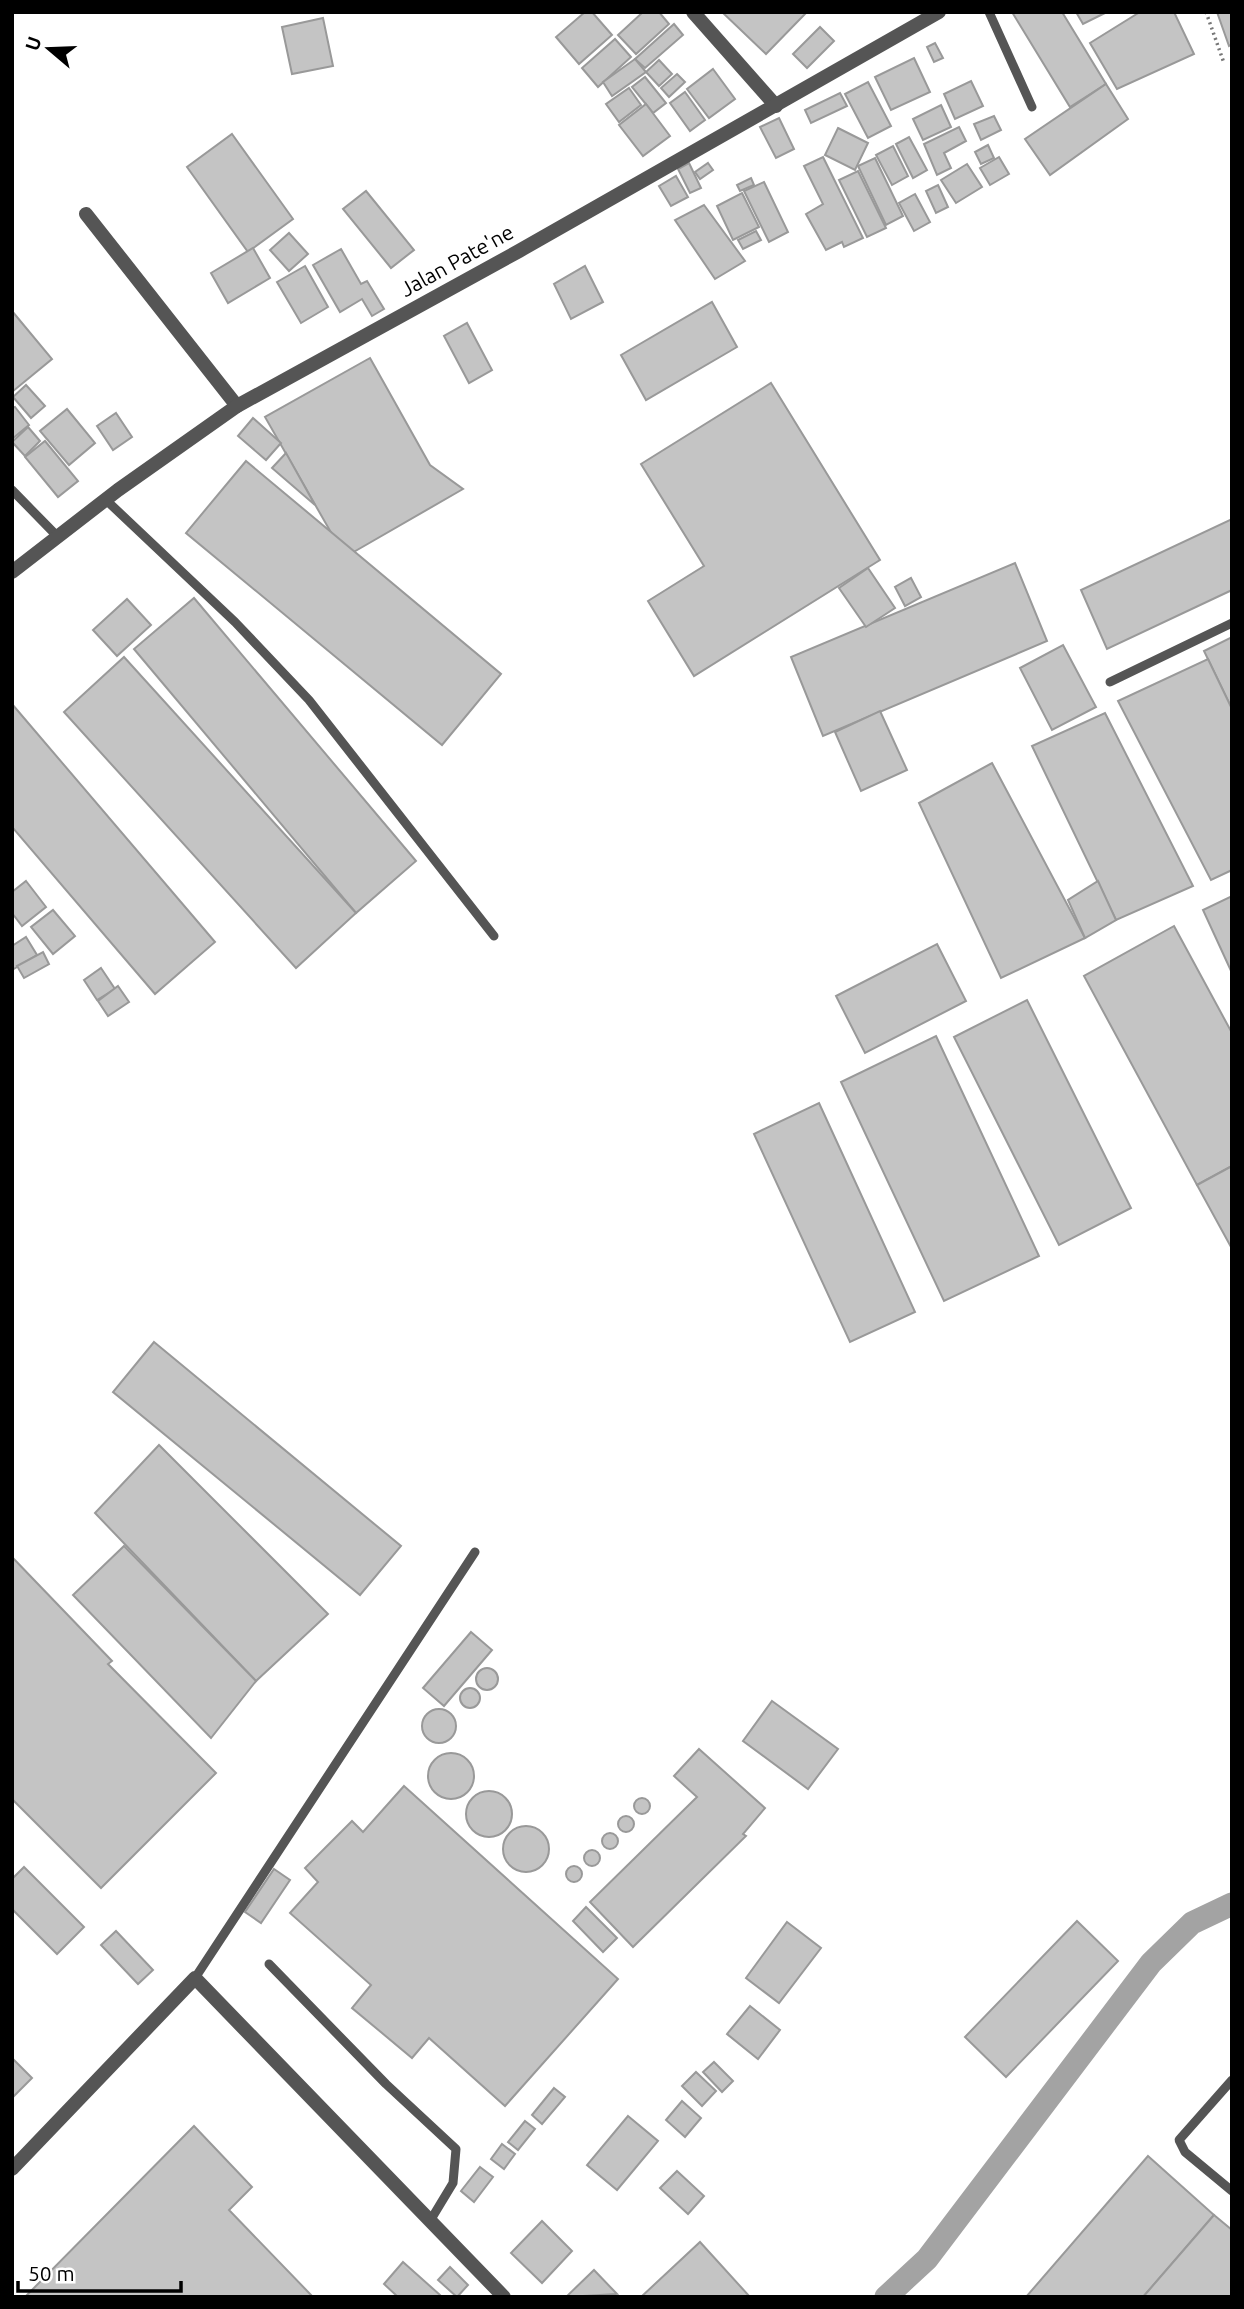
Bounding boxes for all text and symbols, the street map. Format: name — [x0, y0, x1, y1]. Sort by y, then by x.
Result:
north arrow — [14, 14, 84, 84]
text: U — [20, 34, 45, 53]
street label: Jalan Pate'ne — [396, 219, 517, 301]
scale bar — [18, 2250, 180, 2294]
text: 50 m — [28, 2261, 75, 2285]

